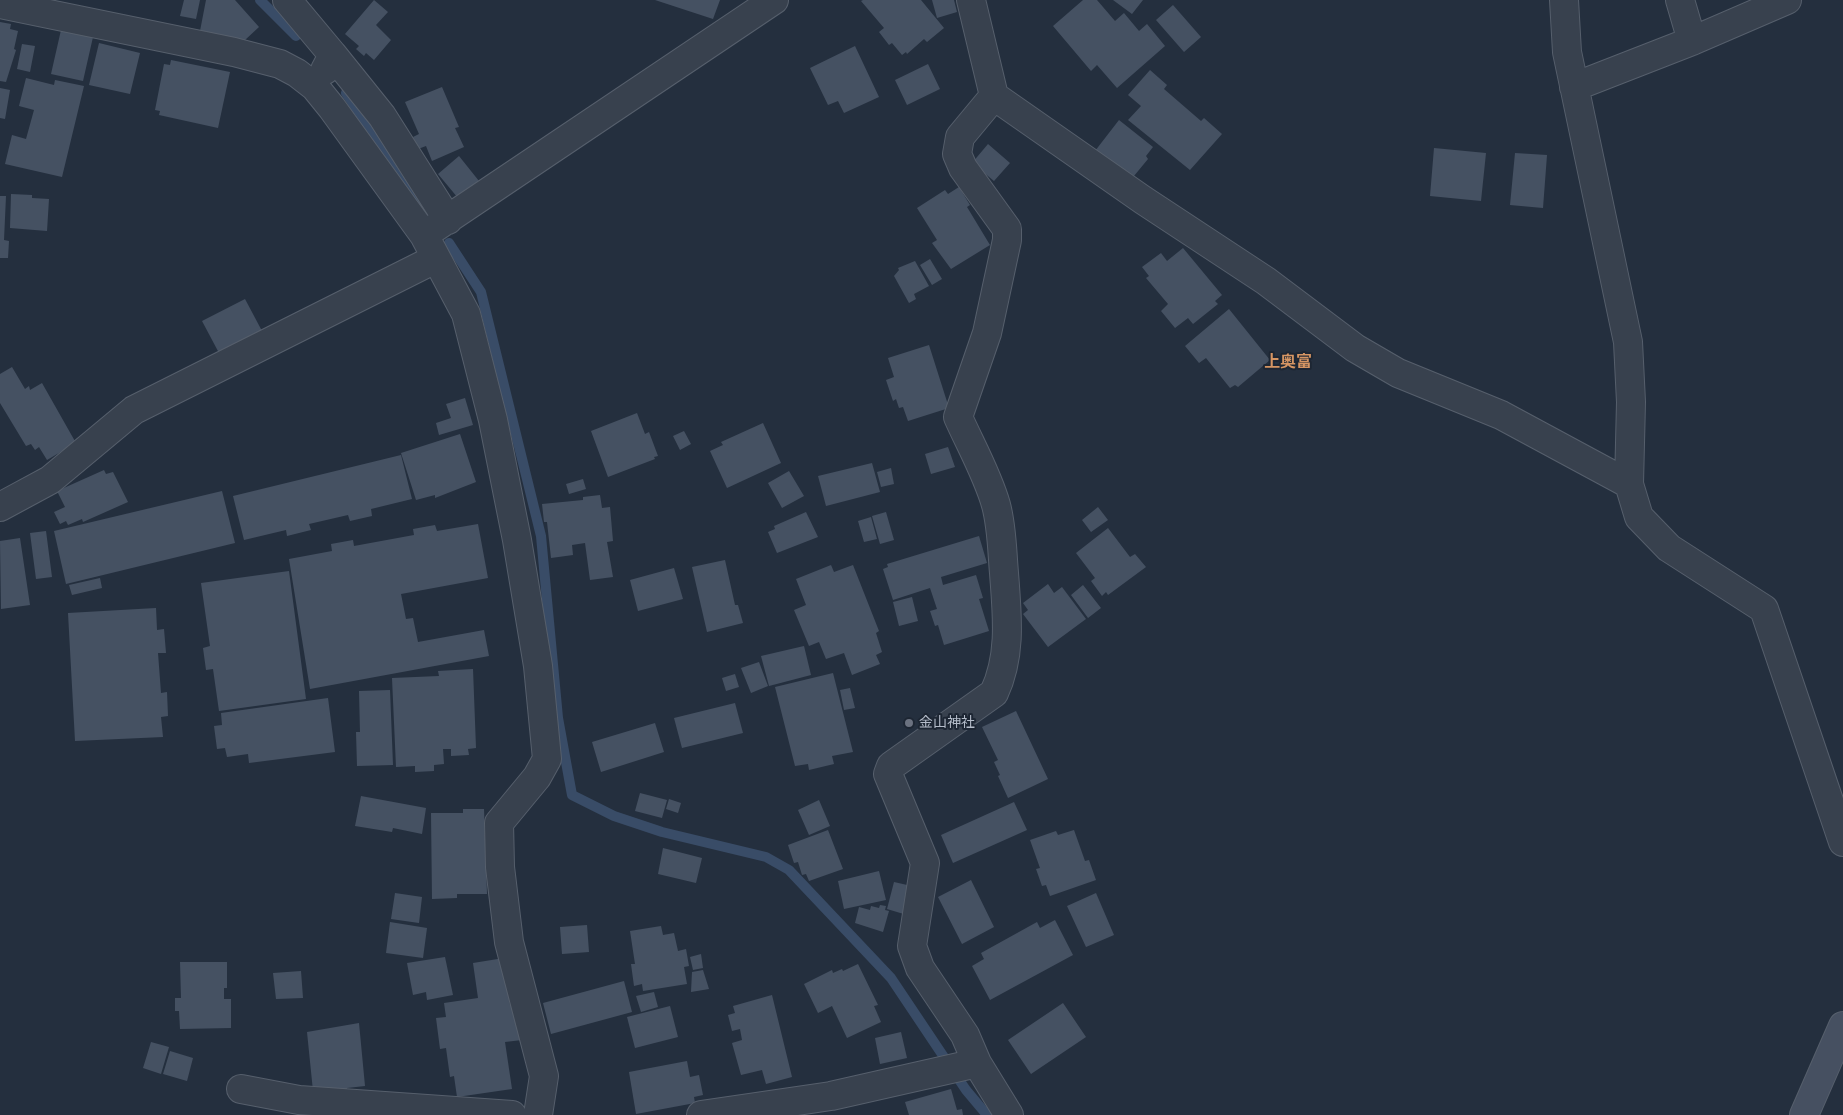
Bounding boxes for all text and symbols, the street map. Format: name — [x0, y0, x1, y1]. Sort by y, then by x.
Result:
district label: 上奥富 — [1264, 353, 1312, 373]
place label: 金山神社 — [919, 715, 975, 731]
marker: 金山神社 — [903, 717, 915, 729]

